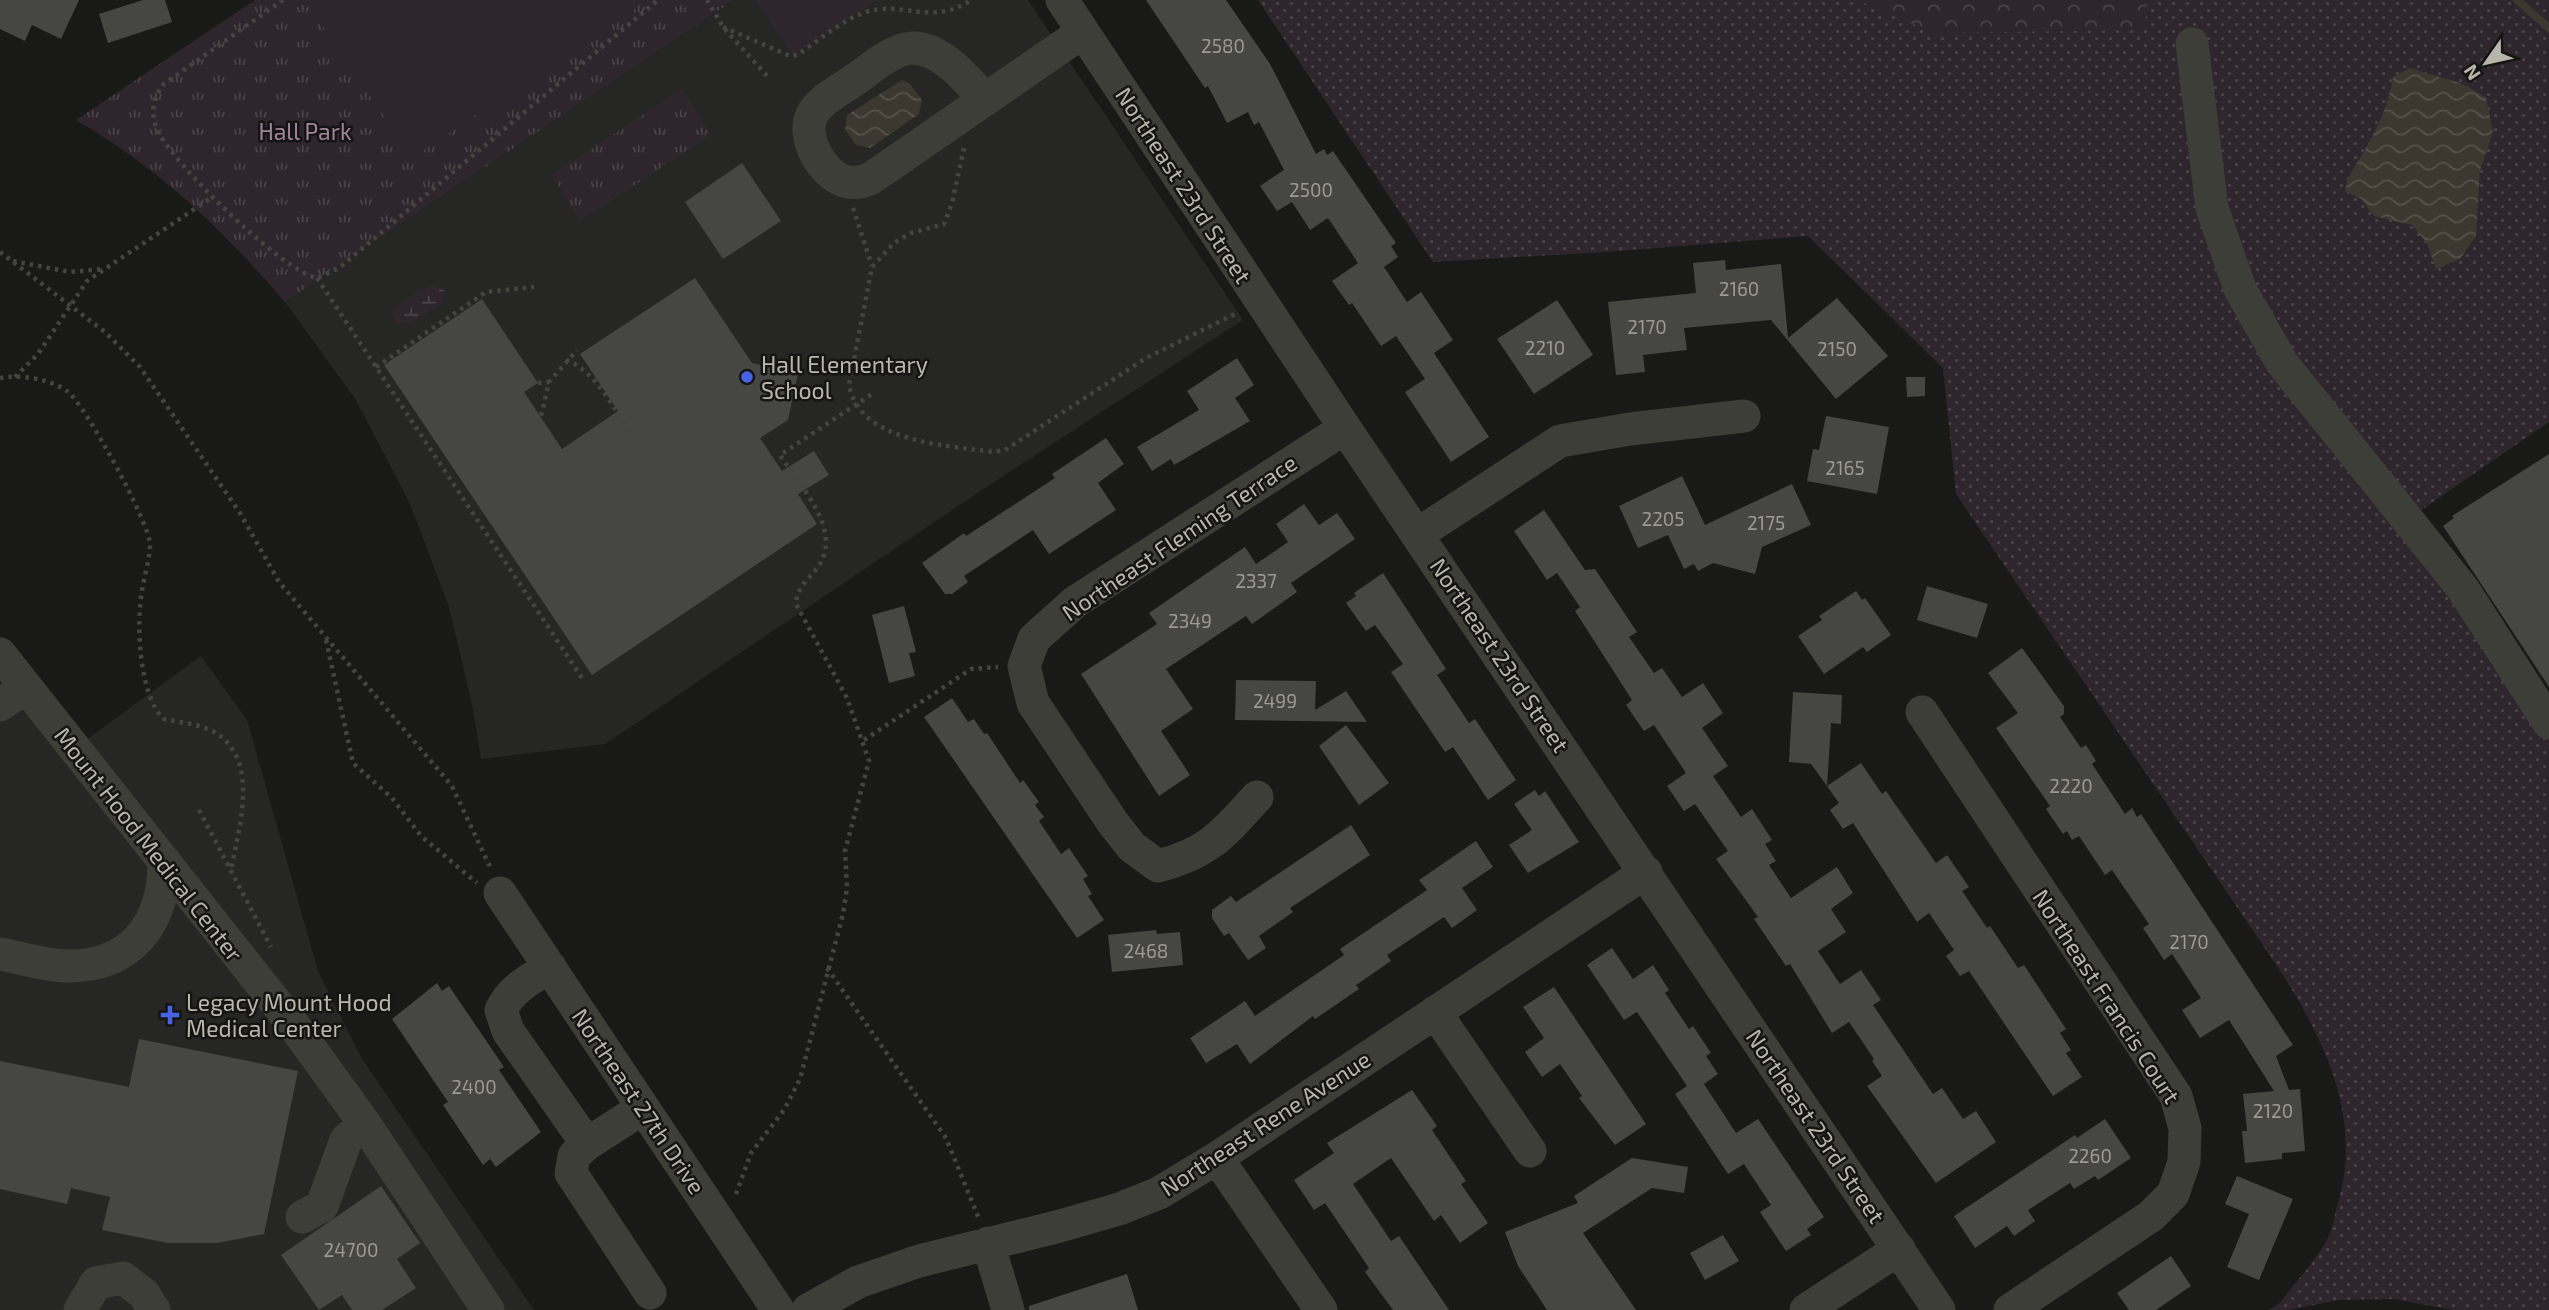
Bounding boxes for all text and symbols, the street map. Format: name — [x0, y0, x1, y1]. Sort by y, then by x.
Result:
north arrow — [2451, 28, 2521, 98]
house number: 2580 — [1201, 34, 1245, 57]
text: N — [2458, 61, 2485, 85]
street label: Northeast 23rd Street — [1110, 82, 1258, 288]
park label: Hall Park — [258, 117, 352, 145]
house number: 2500 — [1289, 178, 1333, 201]
house number: 2160 — [1719, 277, 1759, 300]
house number: 2170 — [1627, 315, 1667, 338]
house number: 2210 — [1525, 336, 1565, 359]
house number: 2150 — [1817, 337, 1857, 360]
place label: Hall Elementary School — [761, 350, 928, 404]
marker: Hall Elementary School — [739, 369, 755, 385]
street label: Northeast Fleming Terrace — [1056, 448, 1302, 626]
house number: 2165 — [1825, 456, 1865, 479]
house number: 2205 — [1642, 507, 1685, 530]
house number: 2175 — [1747, 511, 1785, 534]
street label: Northeast 23rd Street — [1425, 553, 1576, 758]
house number: 2337 — [1235, 569, 1277, 592]
house number: 2349 — [1168, 609, 1212, 632]
house number: 2499 — [1253, 689, 1297, 712]
street label: Mount Hood Medical Center — [49, 721, 249, 967]
house number: 2220 — [2049, 774, 2093, 797]
street label: Northeast Francis Court — [2027, 884, 2187, 1108]
house number: 2170 — [2169, 930, 2209, 953]
house number: 2468 — [1124, 939, 1168, 962]
place label: Legacy Mount Hood Medical Center — [186, 988, 392, 1042]
street label: Northeast 27th Drive — [567, 1003, 711, 1199]
marker: Legacy Mount Hood Medical Center — [160, 1005, 180, 1025]
street label: Northeast 23rd Street — [1741, 1024, 1892, 1229]
street label: Northeast Rene Avenue — [1155, 1045, 1375, 1201]
house number: 2400 — [451, 1075, 497, 1098]
house number: 2120 — [2253, 1099, 2293, 1122]
house number: 2260 — [2068, 1144, 2112, 1167]
house number: 24700 — [323, 1238, 379, 1261]

